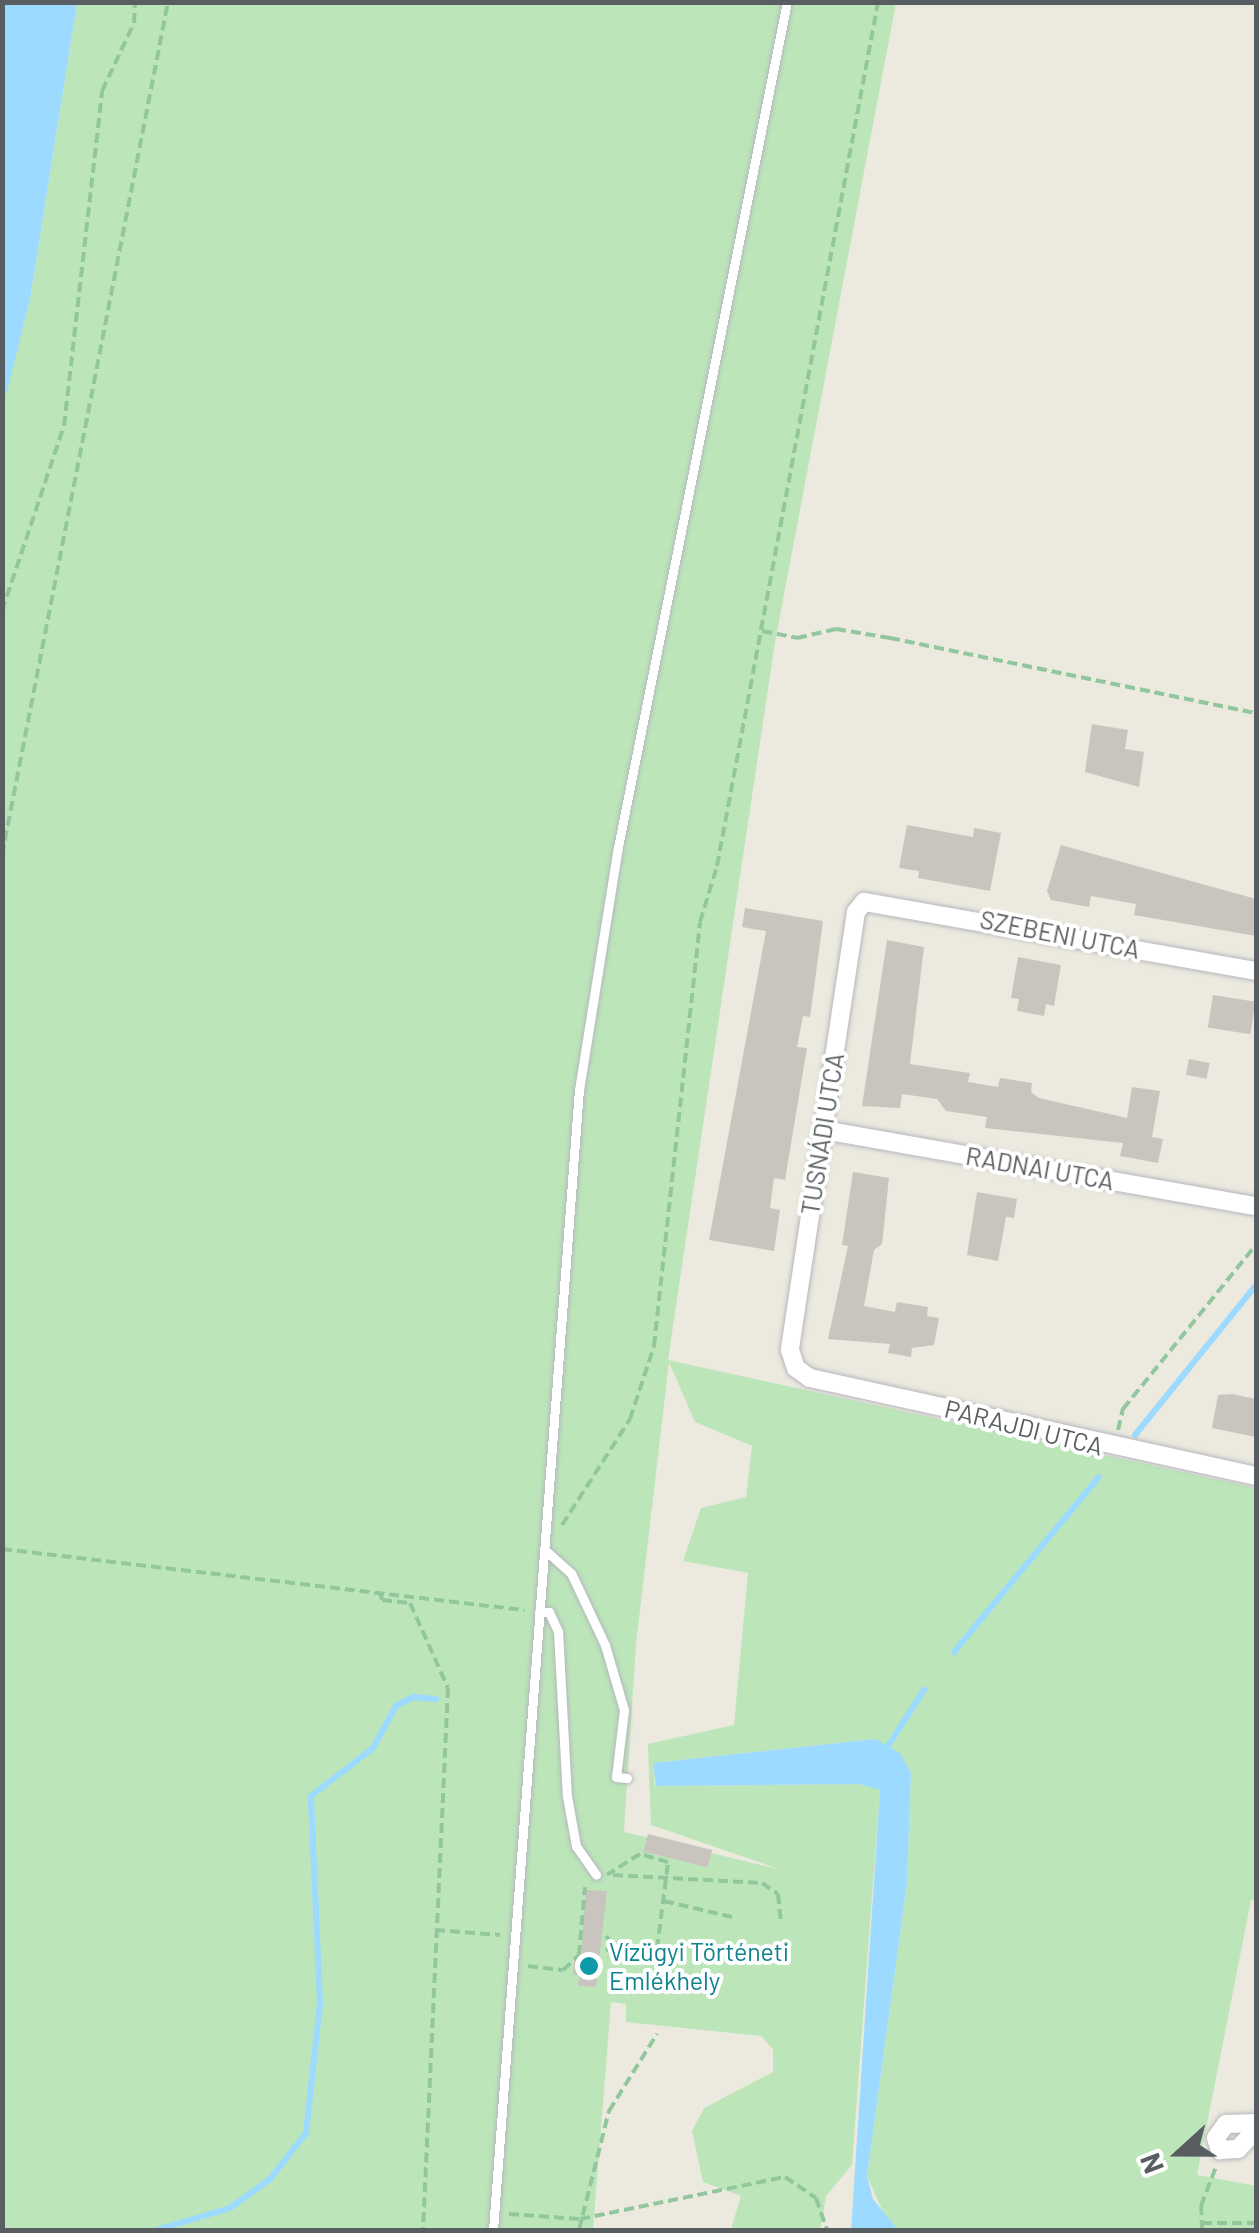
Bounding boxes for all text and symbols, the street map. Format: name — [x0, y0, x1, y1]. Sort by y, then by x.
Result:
street label: SZEBENI UTCA — [978, 904, 1142, 964]
street label: TUSNÁDI UTCA — [794, 1051, 850, 1217]
street label: RADNAI UTCA — [964, 1140, 1116, 1196]
street label: PARAJDI UTCA — [942, 1393, 1106, 1461]
place label: Vízügyi Történeti Emlékhely — [609, 1937, 789, 1996]
marker: Vízügyi Történeti Emlékhely — [578, 1955, 600, 1977]
north arrow — [1129, 2103, 1229, 2203]
text: N — [1132, 2149, 1170, 2179]

